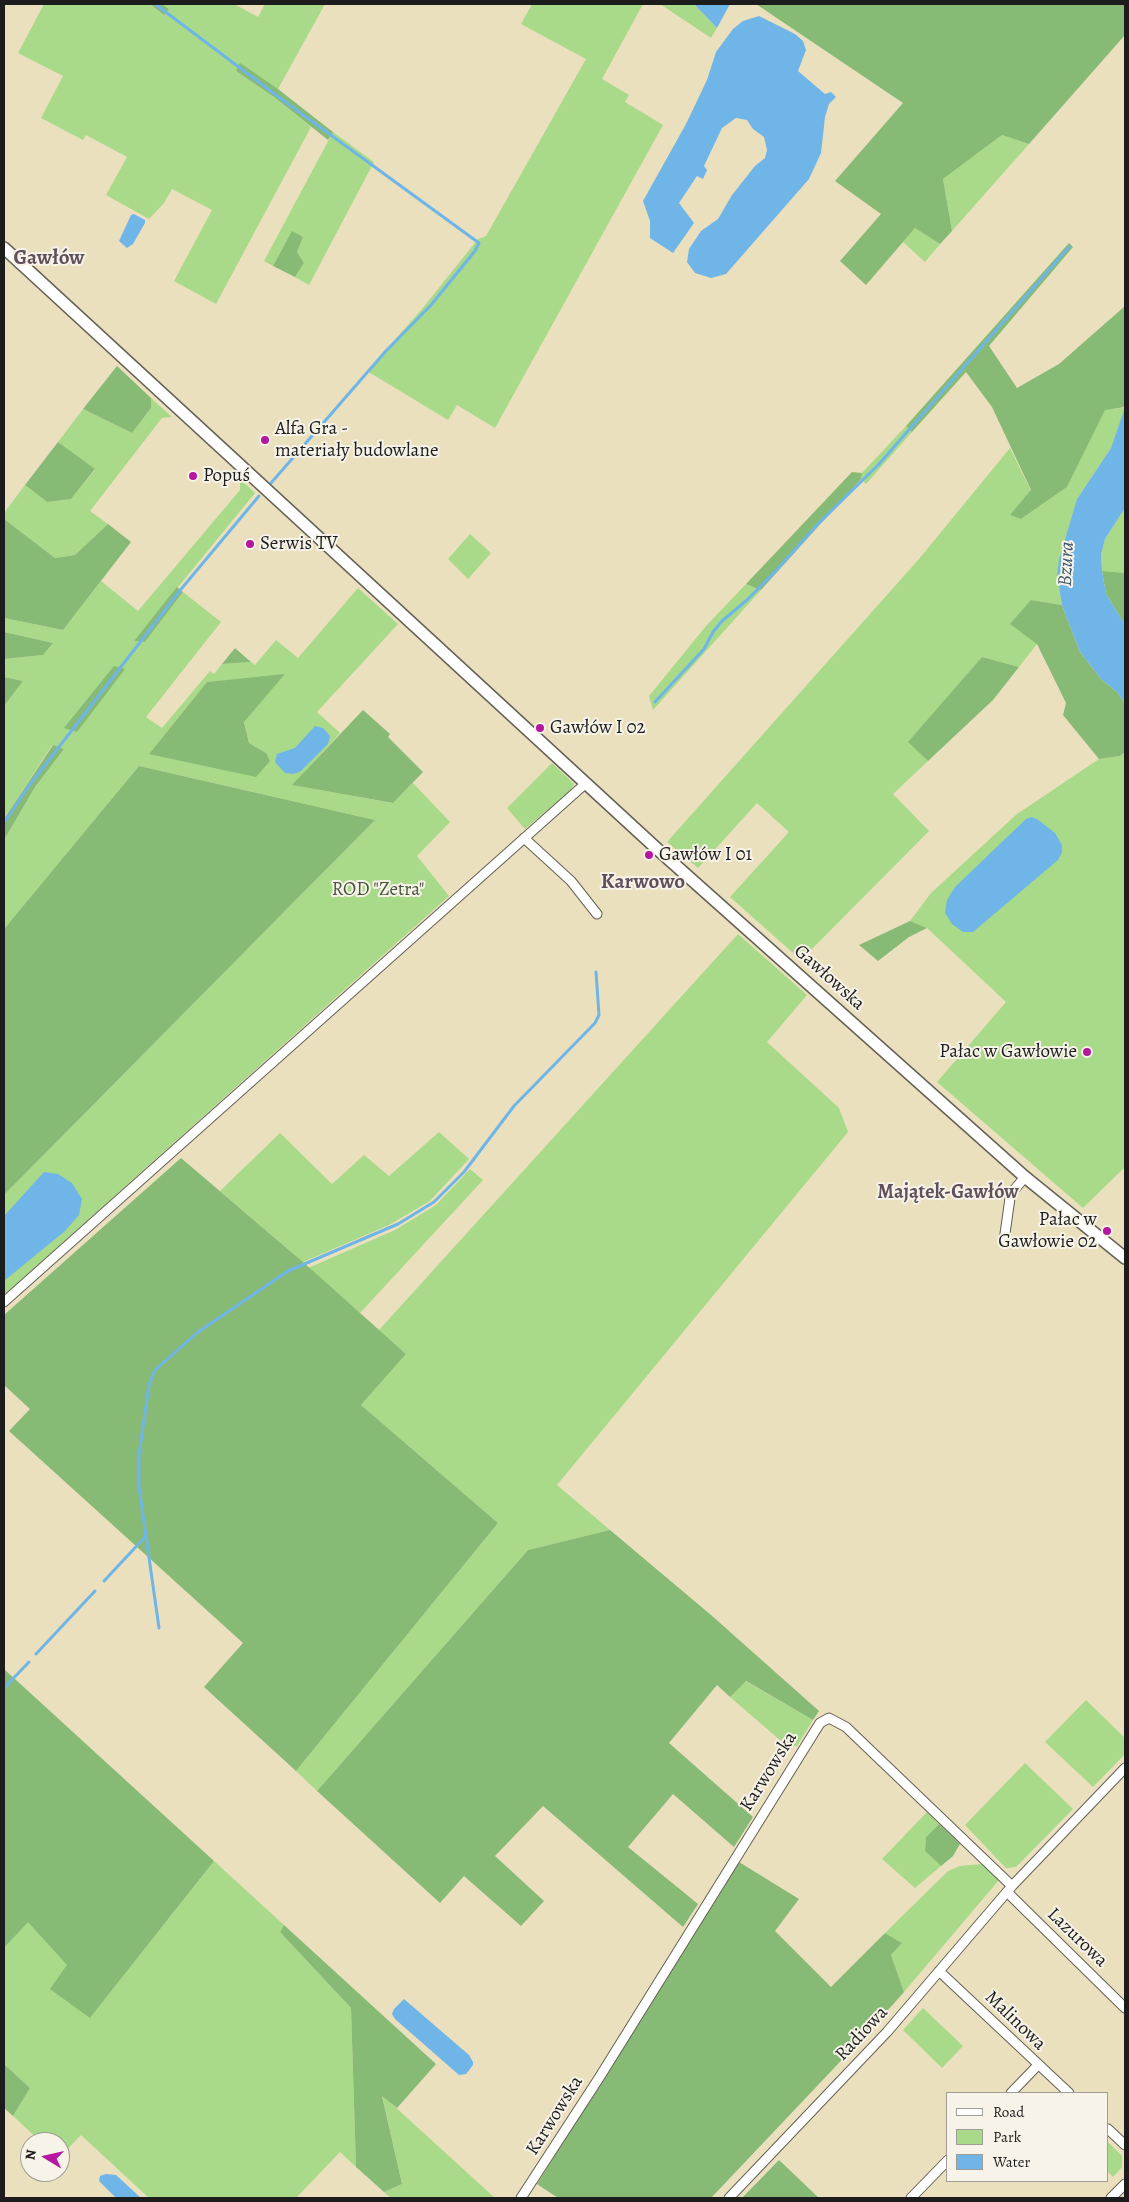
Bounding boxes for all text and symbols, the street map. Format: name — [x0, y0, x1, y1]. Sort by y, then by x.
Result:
district label: Gawłów — [14, 246, 84, 272]
place label: Alfa Gra - materiały budowlane — [275, 418, 438, 462]
marker: Alfa Gra - materiały budowlane — [259, 434, 271, 446]
place label: Popuś — [203, 465, 250, 487]
marker: Popuś — [187, 470, 199, 482]
place label: Serwis TV — [260, 533, 338, 555]
marker: Serwis TV — [244, 538, 256, 550]
water label: Bzura — [1054, 541, 1080, 587]
place label: Gawłów I 02 — [550, 717, 646, 739]
marker: Gawłów I 02 — [534, 722, 546, 734]
place label: Gawłów I 01 — [659, 844, 752, 866]
marker: Gawłów I 01 — [643, 849, 655, 861]
district label: Karwowo — [601, 870, 685, 896]
park label: ROD "Zetra" — [332, 879, 424, 901]
street label: Gawłowska — [789, 940, 869, 1016]
place label: Pałac w Gawłowie — [939, 1041, 1077, 1063]
marker: Pałac w Gawłowie — [1081, 1046, 1093, 1058]
district label: Majątek-Gawłów — [877, 1181, 1019, 1205]
place label: Pałac w Gawłowie 02 — [998, 1209, 1097, 1253]
marker: Pałac w Gawłowie 02 — [1101, 1225, 1113, 1237]
street label: Karwowska — [736, 1728, 802, 1816]
street label: Lazurowa — [1042, 1904, 1112, 1972]
street label: Malinowa — [980, 1986, 1050, 2056]
street label: Radiowa — [831, 2002, 893, 2066]
street label: Karwowska — [522, 2072, 588, 2160]
legend — [946, 2092, 1109, 2182]
text: Road — [993, 2102, 1024, 2122]
text: Park — [993, 2127, 1021, 2147]
north arrow — [20, 2132, 70, 2182]
text: N — [20, 2148, 41, 2161]
text: Water — [993, 2152, 1030, 2172]

